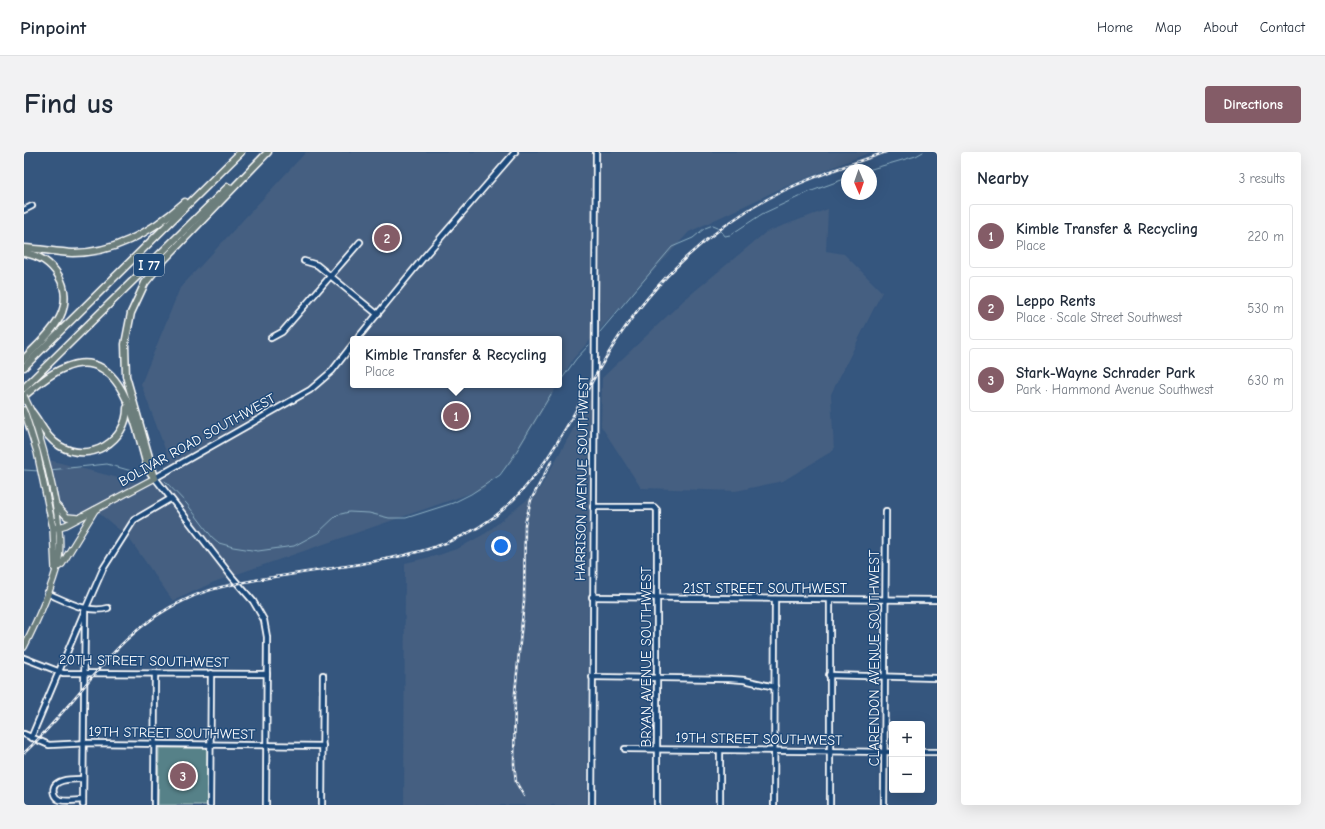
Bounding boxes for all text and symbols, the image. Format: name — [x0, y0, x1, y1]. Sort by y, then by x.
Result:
text: Pinpoint — [20, 17, 86, 39]
text: Home — [1097, 19, 1133, 36]
text: Map — [1155, 19, 1181, 36]
text: About — [1203, 19, 1238, 36]
text: Contact — [1260, 19, 1305, 36]
button: Directions — [1205, 86, 1301, 123]
text: Find us — [24, 88, 113, 120]
north arrow — [841, 164, 877, 200]
text: Nearby — [977, 169, 1028, 188]
text: 3 results — [1239, 171, 1285, 186]
text: Kimble Transfer & Recycling — [1016, 220, 1198, 238]
pin: 2 — [374, 223, 400, 253]
text: 1 — [988, 229, 994, 244]
text: 220 m — [1247, 229, 1284, 244]
text: Place — [1016, 238, 1046, 253]
road number: I 77 — [134, 254, 164, 276]
text: Leppo Rents — [1016, 292, 1095, 310]
text: 2 — [988, 301, 994, 316]
text: 530 m — [1247, 301, 1284, 316]
text: Place · Scale Street Southwest — [1016, 310, 1182, 325]
popup — [350, 336, 562, 388]
text: Kimble Transfer & Recycling — [365, 346, 547, 364]
text: Place — [365, 364, 395, 379]
text: Stark-Wayne Schrader Park — [1016, 364, 1195, 382]
text: 3 — [988, 373, 994, 388]
text: 630 m — [1247, 373, 1284, 388]
street label: HARRISON AVENUE SOUTHWEST — [572, 374, 592, 581]
text: Park · Hammond Avenue Southwest — [1016, 382, 1213, 397]
street label: BOLIVAR ROAD SOUTHWEST — [116, 389, 279, 490]
pin: 1 — [443, 401, 469, 431]
your location — [491, 536, 511, 556]
street label: CLARENDON AVENUE SOUTHWEST — [866, 549, 883, 766]
street label: BRYAN AVENUE SOUTHWEST — [638, 566, 655, 748]
street label: 21ST STREET SOUTHWEST — [683, 580, 848, 597]
street label: 20TH STREET SOUTHWEST — [59, 651, 230, 671]
map controls — [889, 721, 925, 793]
button: + — [889, 721, 925, 757]
street label: 19TH STREET SOUTHWEST — [88, 723, 256, 743]
street label: 19TH STREET SOUTHWEST — [675, 729, 843, 749]
button: − — [889, 757, 925, 793]
pin: 3 — [170, 761, 196, 791]

